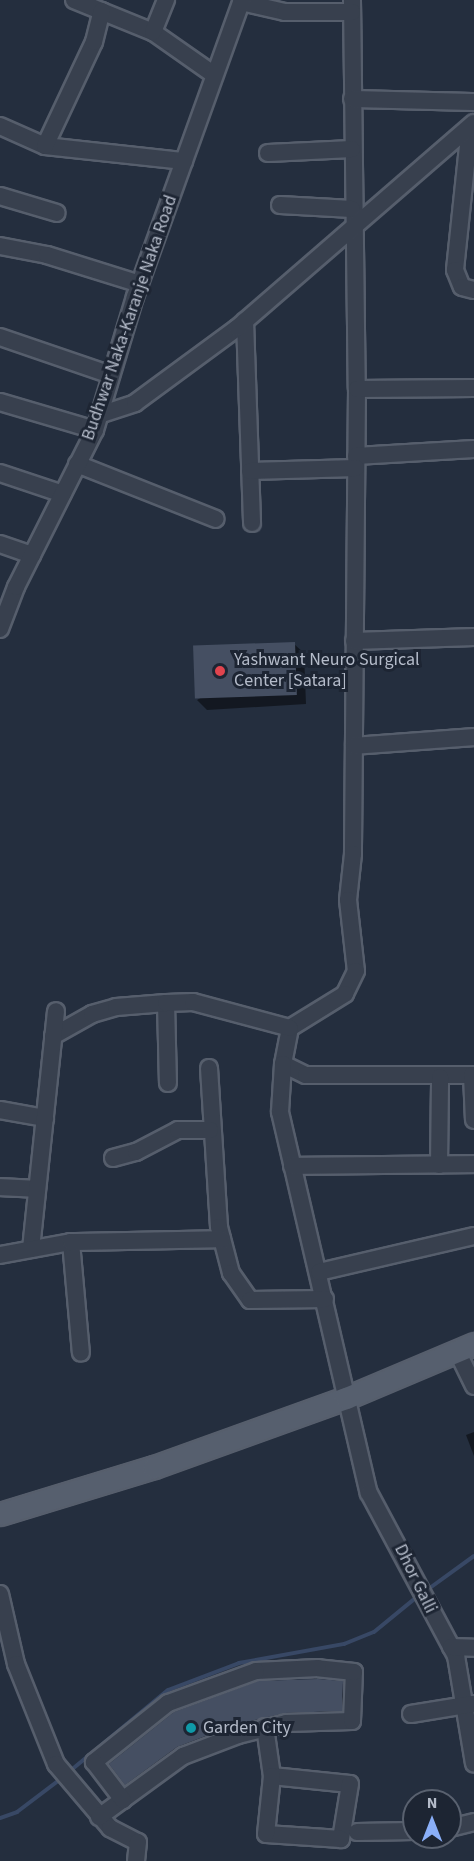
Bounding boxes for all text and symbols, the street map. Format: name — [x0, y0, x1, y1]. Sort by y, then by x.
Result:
street label: Budhwar Naka-Karanje Naka Road — [78, 193, 182, 443]
place label: Yashwant Neuro Surgical Center [Satara] — [234, 650, 420, 692]
marker: Yashwant Neuro Surgical Center [Satara] — [211, 662, 229, 680]
street label: Dhor Galli — [389, 1541, 441, 1617]
place label: Garden City — [203, 1717, 291, 1739]
marker: Garden City — [184, 1721, 198, 1735]
north arrow — [402, 1789, 462, 1849]
text: N — [427, 1792, 437, 1814]

